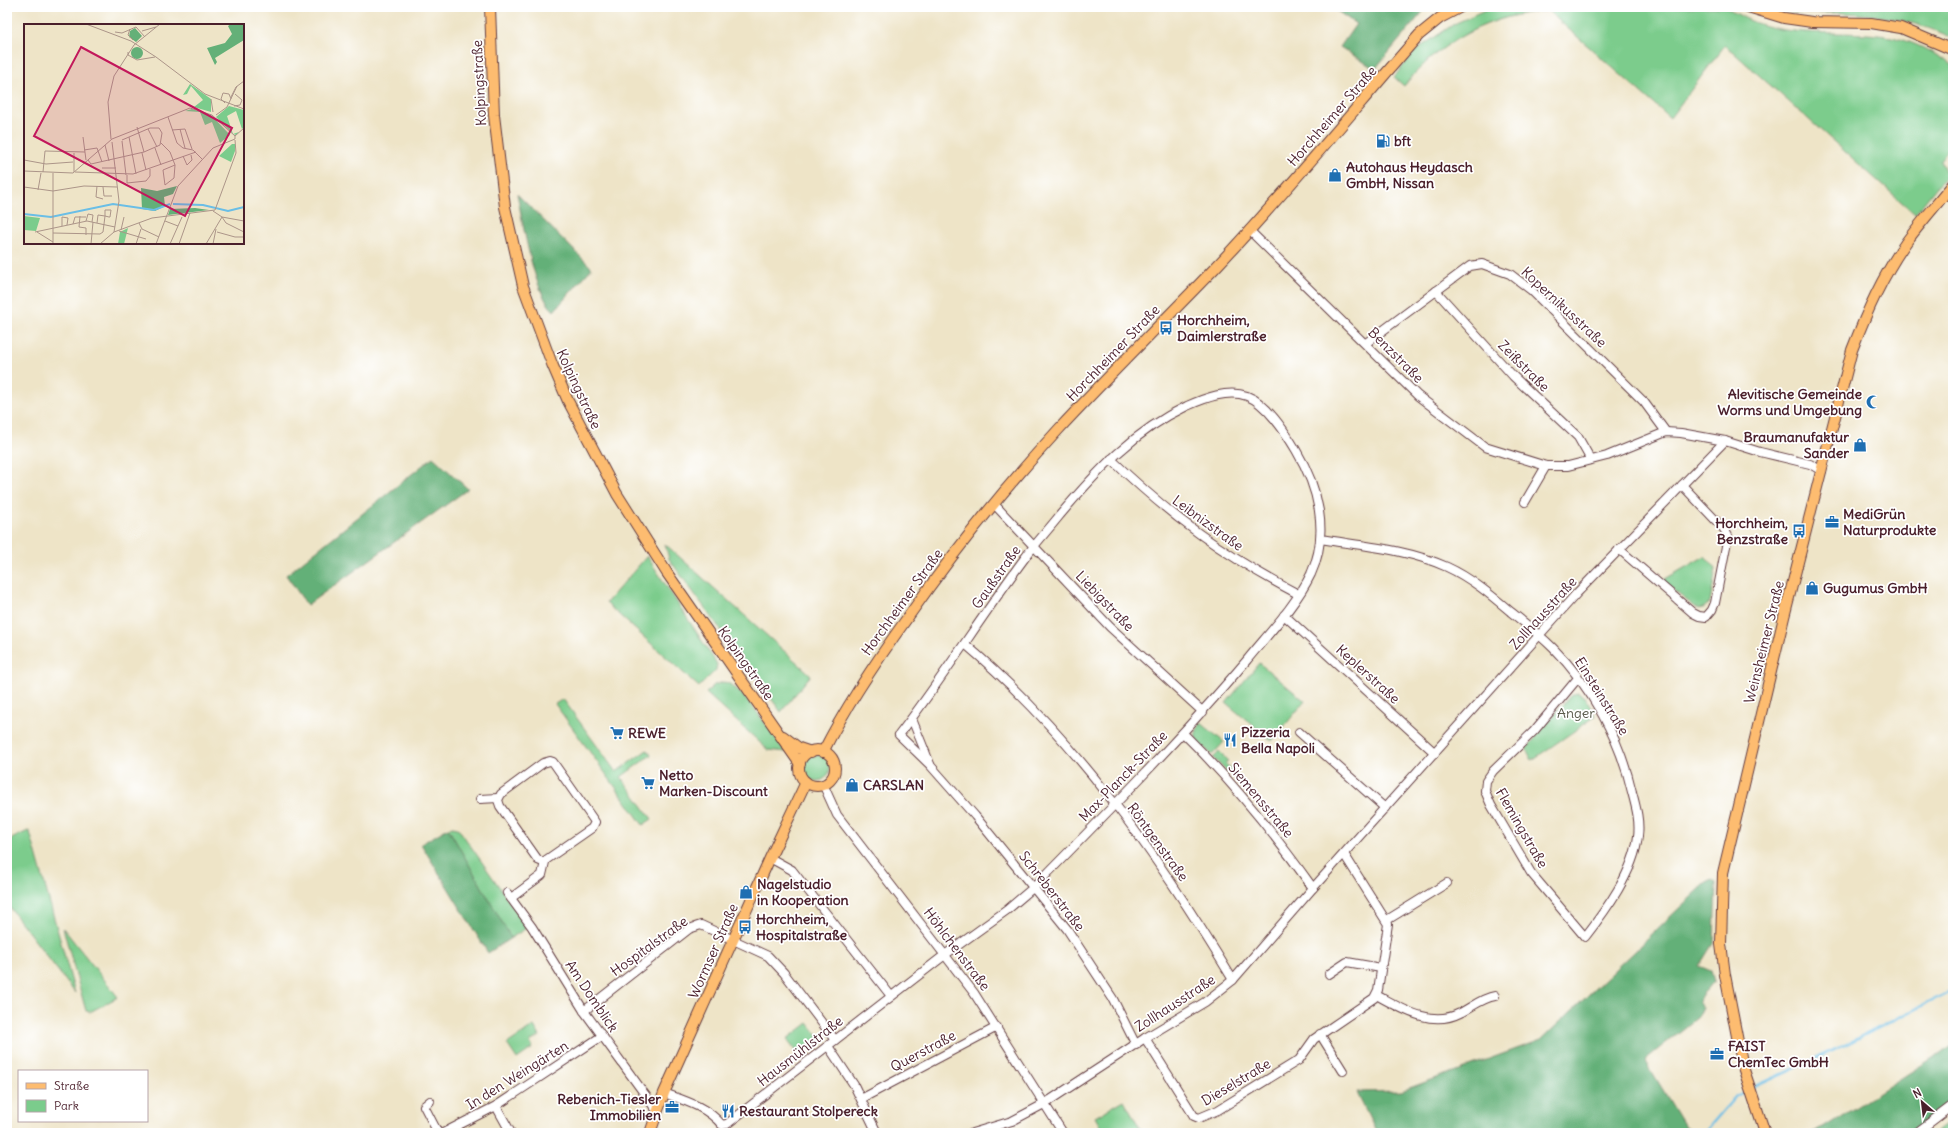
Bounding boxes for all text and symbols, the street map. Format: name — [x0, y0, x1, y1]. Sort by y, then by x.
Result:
inset map — [24, 24, 244, 244]
street label: Kolpingstraße — [468, 39, 490, 127]
street label: Horchheimer Straße — [1283, 62, 1381, 170]
place label: bft — [1394, 132, 1411, 150]
fuel station icon: bft — [1375, 133, 1391, 149]
place label: Autohaus Heydasch GmbH, Nissan — [1346, 158, 1473, 192]
shop icon: Autohaus Heydasch GmbH, Nissan — [1327, 167, 1343, 183]
street label: Kopernikusstraße — [1518, 263, 1610, 351]
street label: Horchheimer Straße — [1062, 301, 1164, 405]
place label: Horchheim, Daimlerstraße — [1177, 311, 1267, 345]
bus stop icon: Horchheim, Daimlerstraße — [1158, 320, 1174, 336]
street label: Benzstraße — [1364, 323, 1428, 387]
street label: Zeißstraße — [1494, 336, 1554, 396]
street label: Kolpingstraße — [553, 346, 605, 432]
place label: Alevitische Gemeinde Worms und Umgebung — [1717, 385, 1862, 419]
mosque icon: Alevitische Gemeinde Worms und Umgebung — [1865, 394, 1881, 410]
place label: Braumanufaktur Sander — [1744, 428, 1849, 462]
shop icon: Braumanufaktur Sander — [1852, 437, 1868, 453]
street label: Leibnizstraße — [1169, 491, 1247, 555]
place label: MediGrün Naturprodukte — [1843, 505, 1937, 539]
place label: Horchheim, Benzstraße — [1715, 514, 1788, 548]
office icon: MediGrün Naturprodukte — [1824, 514, 1840, 530]
bus stop icon: Horchheim, Benzstraße — [1791, 523, 1807, 539]
street label: Gaußstraße — [968, 542, 1024, 612]
street label: Horchheimer Straße — [857, 545, 947, 659]
street label: Liebigstraße — [1072, 567, 1138, 635]
street label: Zollhausstraße — [1505, 573, 1581, 653]
street label: Weinsheimer Straße — [1740, 579, 1788, 705]
place label: Gugumus GmbH — [1823, 579, 1927, 597]
shop icon: Gugumus GmbH — [1804, 580, 1820, 596]
street label: Kolpingstraße — [714, 622, 778, 704]
street label: Keplerstraße — [1332, 641, 1404, 707]
street label: Einsteinstraße — [1571, 653, 1633, 739]
park label: Anger — [1557, 704, 1595, 722]
place label: Pizzeria Bella Napoli — [1241, 723, 1315, 757]
place label: REWE — [628, 724, 666, 742]
supermarket icon: REWE — [609, 725, 625, 741]
street label: Max-Planck-Straße — [1075, 727, 1171, 825]
restaurant icon: Pizzeria Bella Napoli — [1222, 732, 1238, 748]
street label: Siemensstraße — [1224, 759, 1298, 841]
place label: Netto Marken-Discount — [659, 766, 768, 800]
supermarket icon: Netto Marken-Discount — [640, 775, 656, 791]
place label: CARSLAN — [863, 776, 924, 794]
shop icon: CARSLAN — [844, 777, 860, 793]
street label: Flemingstraße — [1492, 785, 1552, 871]
street label: Röntgenstraße — [1123, 799, 1193, 885]
street label: Schreberstraße — [1015, 847, 1089, 935]
place label: Nagelstudio in Kooperation — [757, 875, 849, 909]
shop icon: Nagelstudio in Kooperation — [738, 884, 754, 900]
street label: Wormser Straße — [684, 901, 742, 1001]
street label: Höhlchenstraße — [920, 904, 994, 994]
place label: Horchheim, Hospitalstraße — [756, 910, 848, 944]
street label: Hospitalstraße — [607, 912, 691, 980]
bus stop icon: Horchheim, Hospitalstraße — [737, 919, 753, 935]
street label: Am Domblick — [561, 957, 623, 1035]
street label: Zollhausstraße — [1131, 970, 1219, 1036]
street label: Hausmühlstraße — [754, 1012, 846, 1090]
street label: Querstraße — [887, 1026, 959, 1076]
street label: In den Weingärten — [462, 1036, 572, 1114]
place label: FAIST ChemTec GmbH — [1728, 1037, 1829, 1071]
office icon: FAIST ChemTec GmbH — [1709, 1046, 1725, 1062]
street label: Dieselstraße — [1198, 1054, 1274, 1110]
legend — [18, 1070, 148, 1122]
text: Straße — [54, 1078, 89, 1093]
north arrow — [1902, 1082, 1942, 1122]
text: N — [1911, 1085, 1924, 1101]
place label: Rebenich-Tiesler Immobilien — [557, 1090, 661, 1124]
text: Park — [54, 1098, 79, 1113]
office icon: Rebenich-Tiesler Immobilien — [664, 1099, 680, 1115]
place label: Restaurant Stolpereck — [739, 1102, 878, 1120]
restaurant icon: Restaurant Stolpereck — [720, 1103, 736, 1119]

